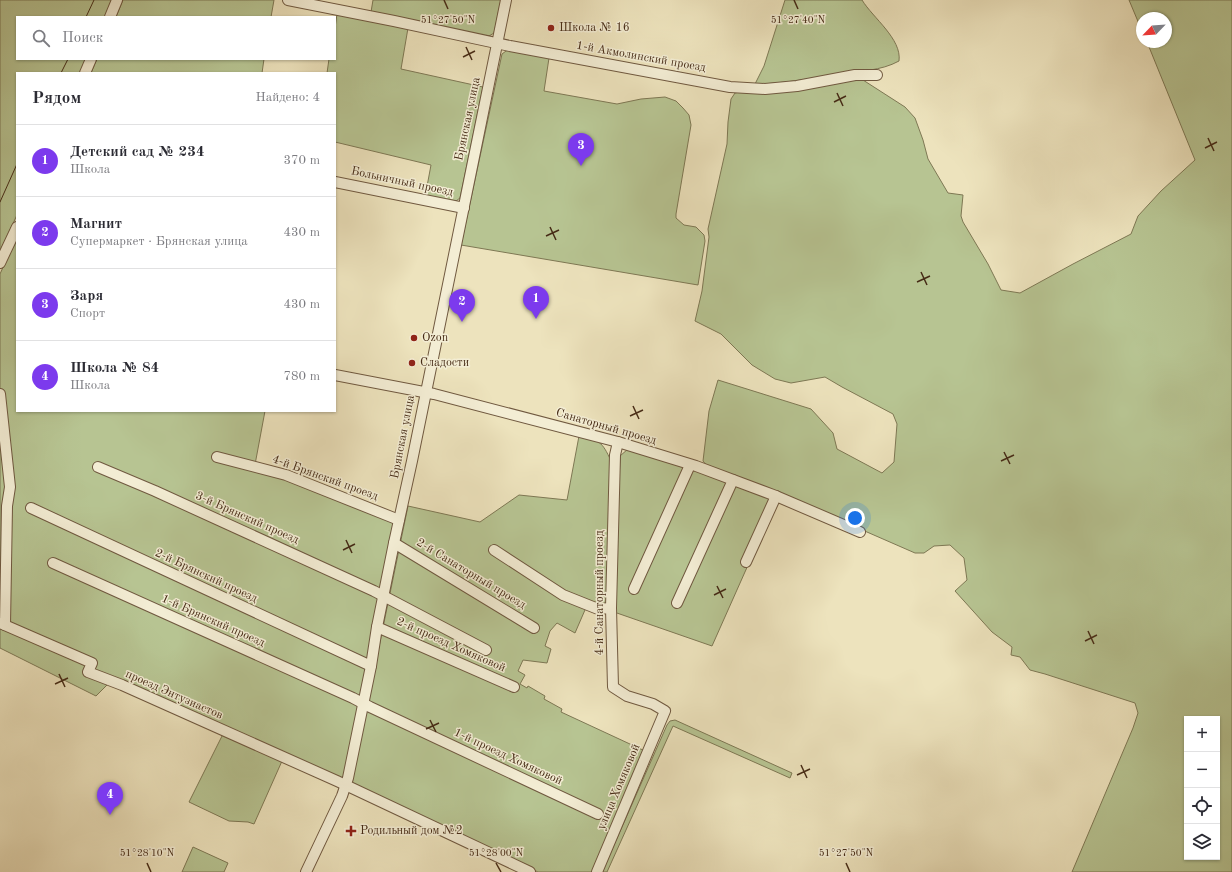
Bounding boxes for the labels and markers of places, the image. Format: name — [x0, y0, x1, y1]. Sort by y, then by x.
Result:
place label: Школа № 16 — [559, 22, 630, 34]
marker: Школа № 16 — [546, 23, 556, 33]
pin: 3 — [568, 133, 594, 166]
pin: 1 — [523, 286, 549, 319]
pin: 2 — [449, 289, 475, 322]
place label: Ozon — [422, 332, 449, 344]
marker: Ozon — [409, 333, 419, 343]
place label: Сладости — [420, 357, 469, 369]
marker: Сладости — [407, 358, 417, 368]
pin: 4 — [97, 782, 123, 815]
marker: Родильный дом №2 — [345, 825, 357, 837]
place label: Родильный дом №2 — [360, 825, 463, 837]

